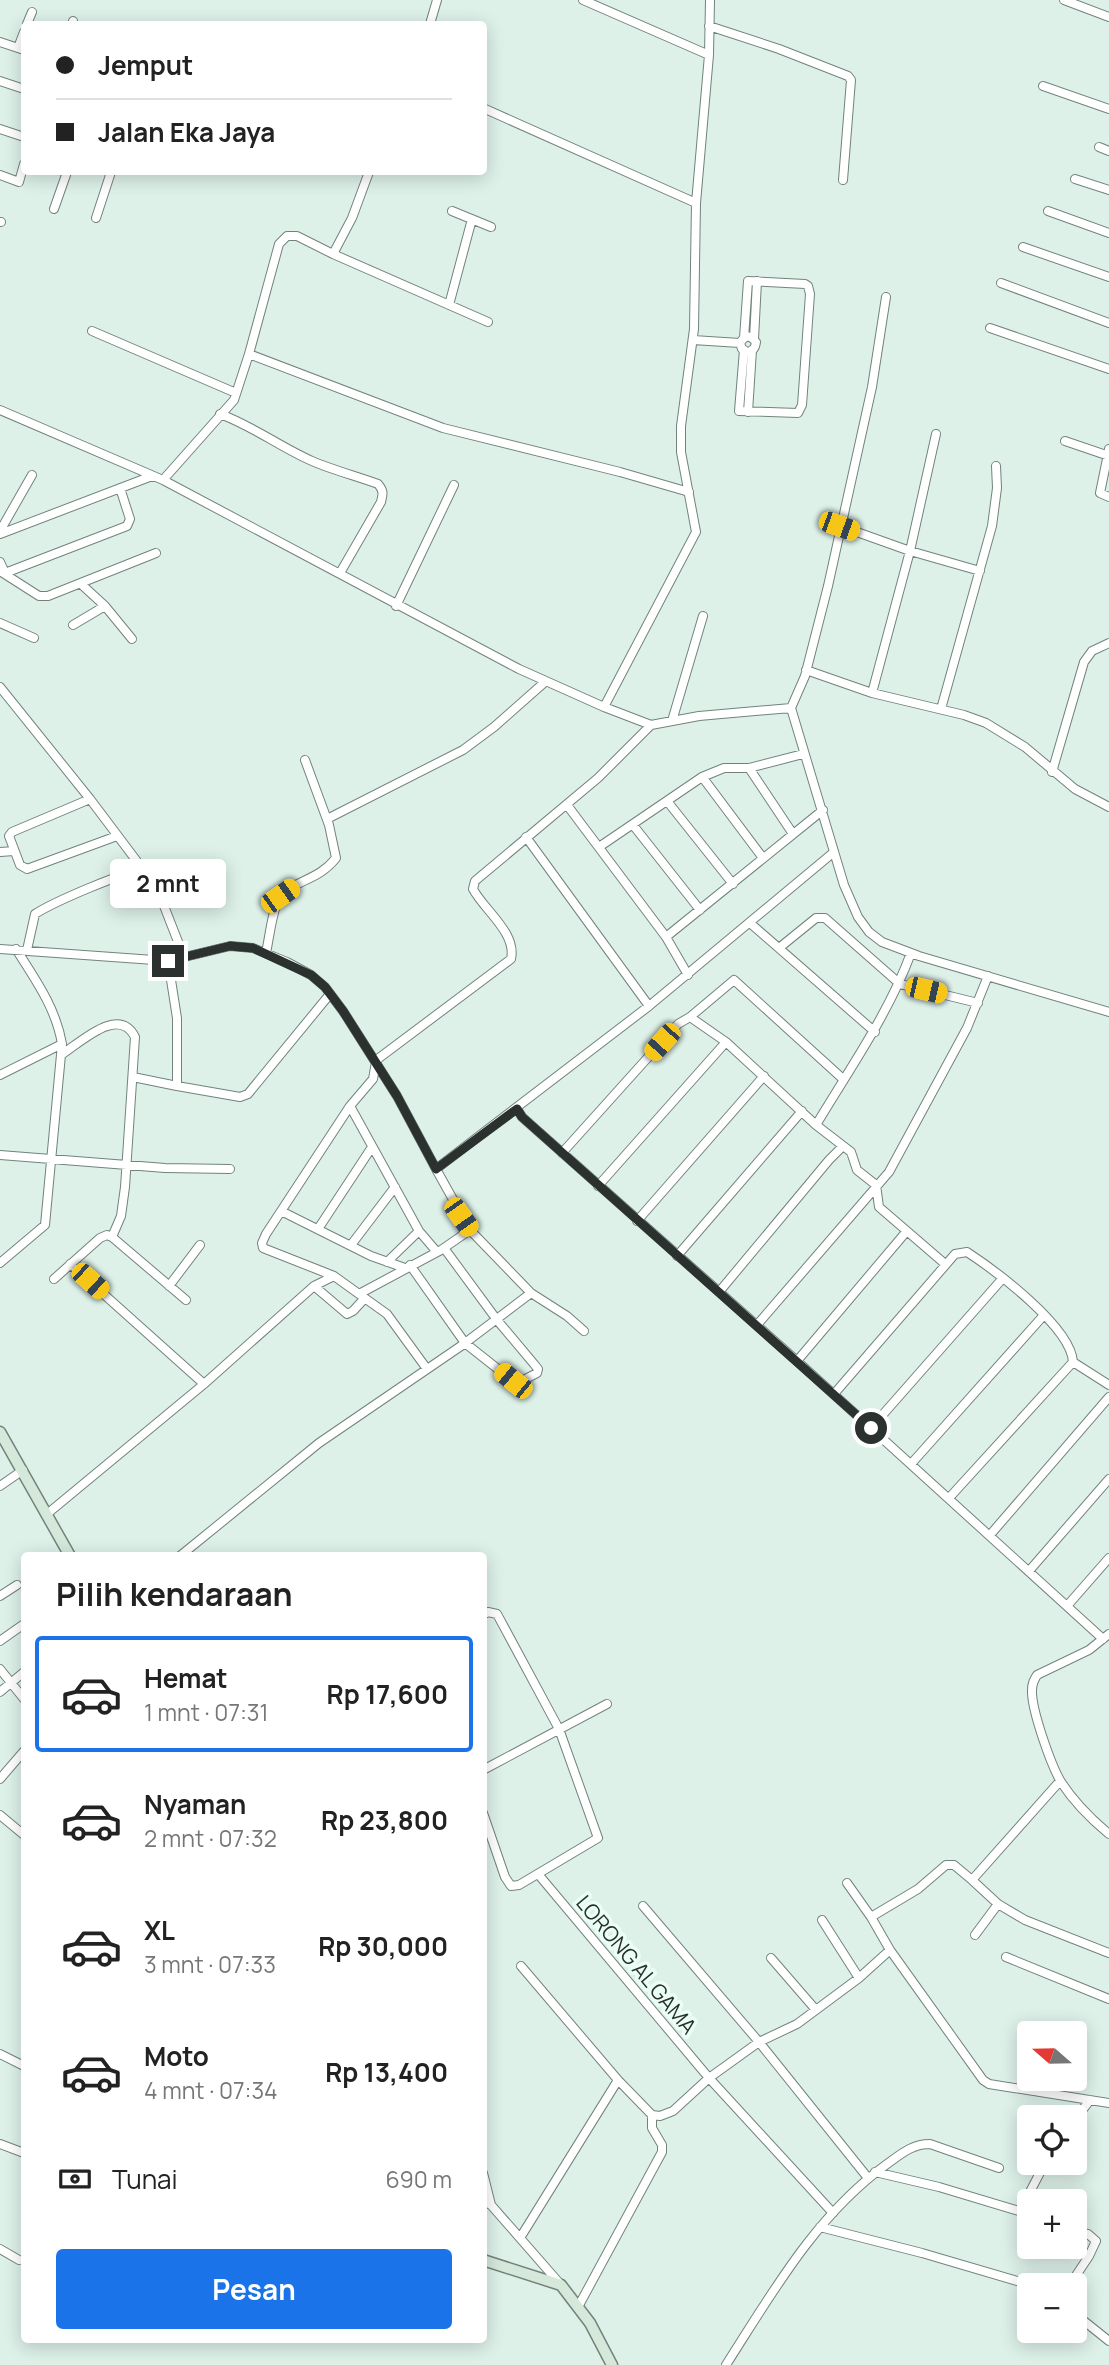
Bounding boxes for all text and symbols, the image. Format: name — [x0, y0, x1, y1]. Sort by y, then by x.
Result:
text: Jemput — [98, 47, 193, 83]
text: Jalan Eka Jaya — [98, 114, 275, 150]
car — [816, 509, 863, 543]
callout: 2 mnt — [110, 860, 226, 908]
text: 2 mnt — [136, 867, 200, 899]
car — [257, 875, 304, 917]
route end — [152, 945, 184, 977]
car — [904, 975, 949, 1005]
car — [641, 1019, 684, 1065]
car — [441, 1194, 482, 1240]
car — [68, 1259, 113, 1303]
car — [491, 1360, 536, 1402]
route start — [855, 1412, 887, 1444]
text: Pilih kendaraan — [56, 1572, 293, 1616]
text: Hemat — [144, 1660, 228, 1696]
icon: car — [60, 1663, 123, 1726]
text: Rp 17,600 — [327, 1676, 448, 1712]
text: 1 mnt · 07:31 — [144, 1696, 269, 1728]
text: Nyaman — [144, 1786, 246, 1822]
icon: car — [60, 1789, 123, 1852]
text: Rp 23,800 — [321, 1802, 448, 1838]
text: 2 mnt · 07:32 — [144, 1822, 277, 1854]
street label: LORONG AL GAMA — [570, 1889, 703, 2040]
text: XL — [144, 1912, 175, 1948]
icon: car — [60, 1915, 123, 1978]
text: Rp 30,000 — [318, 1928, 448, 1964]
text: 3 mnt · 07:33 — [144, 1948, 276, 1980]
north arrow — [1017, 2021, 1087, 2091]
map controls — [1017, 2021, 1087, 2343]
text: Moto — [144, 2038, 209, 2074]
icon: car — [60, 2041, 123, 2104]
text: Rp 13,400 — [325, 2054, 448, 2090]
text: 4 mnt · 07:34 — [144, 2074, 278, 2106]
button: locate — [1017, 2105, 1087, 2175]
icon: cash — [56, 2160, 94, 2198]
text: Tunai — [112, 2161, 178, 2197]
text: 690 m — [386, 2163, 452, 2195]
button: + — [1017, 2189, 1087, 2259]
button: Pesan — [56, 2249, 452, 2329]
button: − — [1017, 2273, 1087, 2343]

